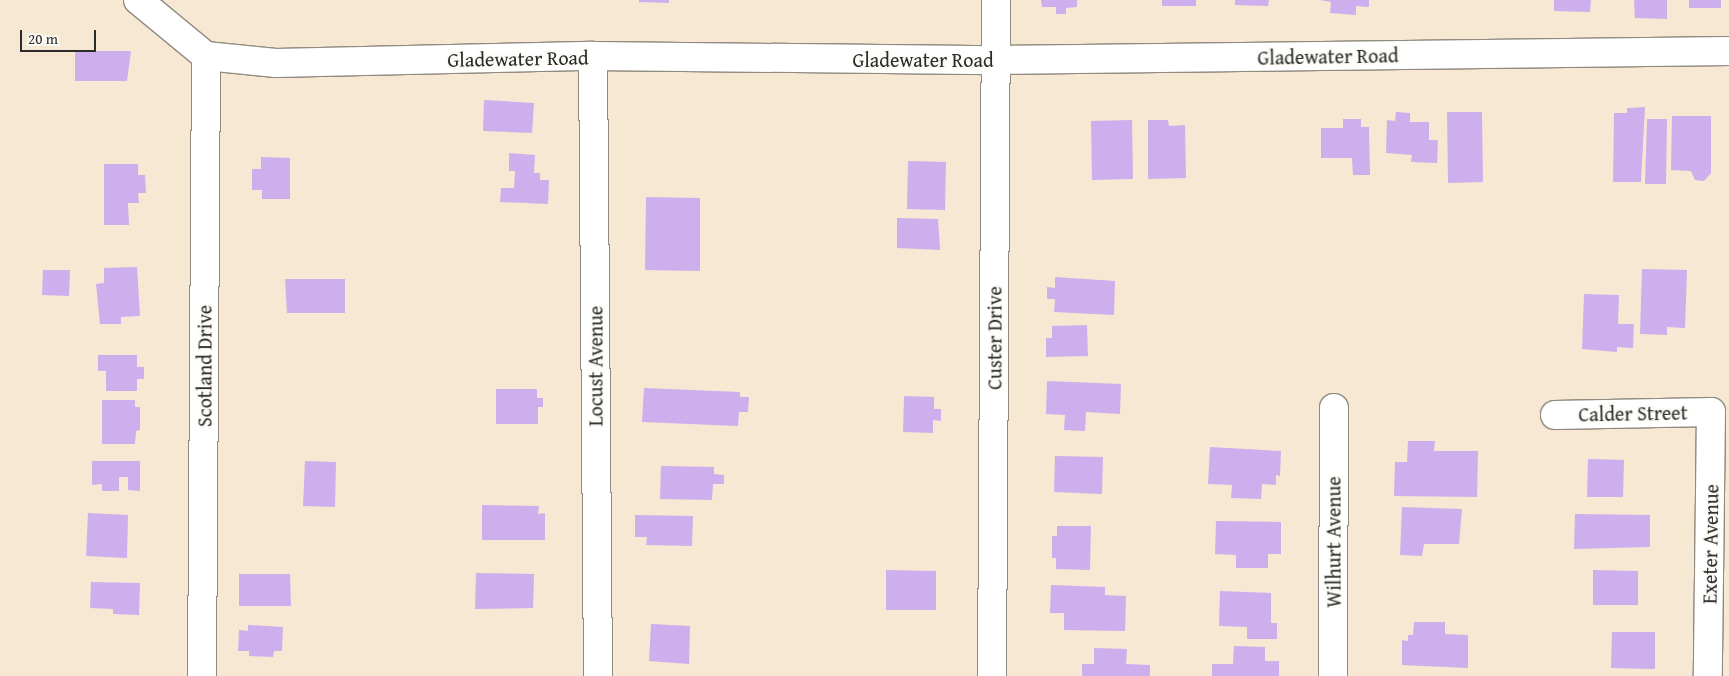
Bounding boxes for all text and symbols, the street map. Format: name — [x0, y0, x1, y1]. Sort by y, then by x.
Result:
scale bar — [22, 20, 99, 52]
text: 20 m — [28, 28, 58, 49]
street label: Gladewater Road — [1257, 43, 1399, 69]
street label: Gladewater Road — [447, 45, 589, 71]
street label: Gladewater Road — [852, 47, 994, 71]
street label: Custer Drive — [982, 286, 1006, 390]
street label: Scotland Drive — [192, 305, 216, 427]
street label: Locust Avenue — [583, 306, 607, 426]
street label: Calder Street — [1578, 400, 1688, 426]
street label: Wilhurt Avenue — [1321, 476, 1345, 608]
street label: Exeter Avenue — [1697, 484, 1723, 604]

